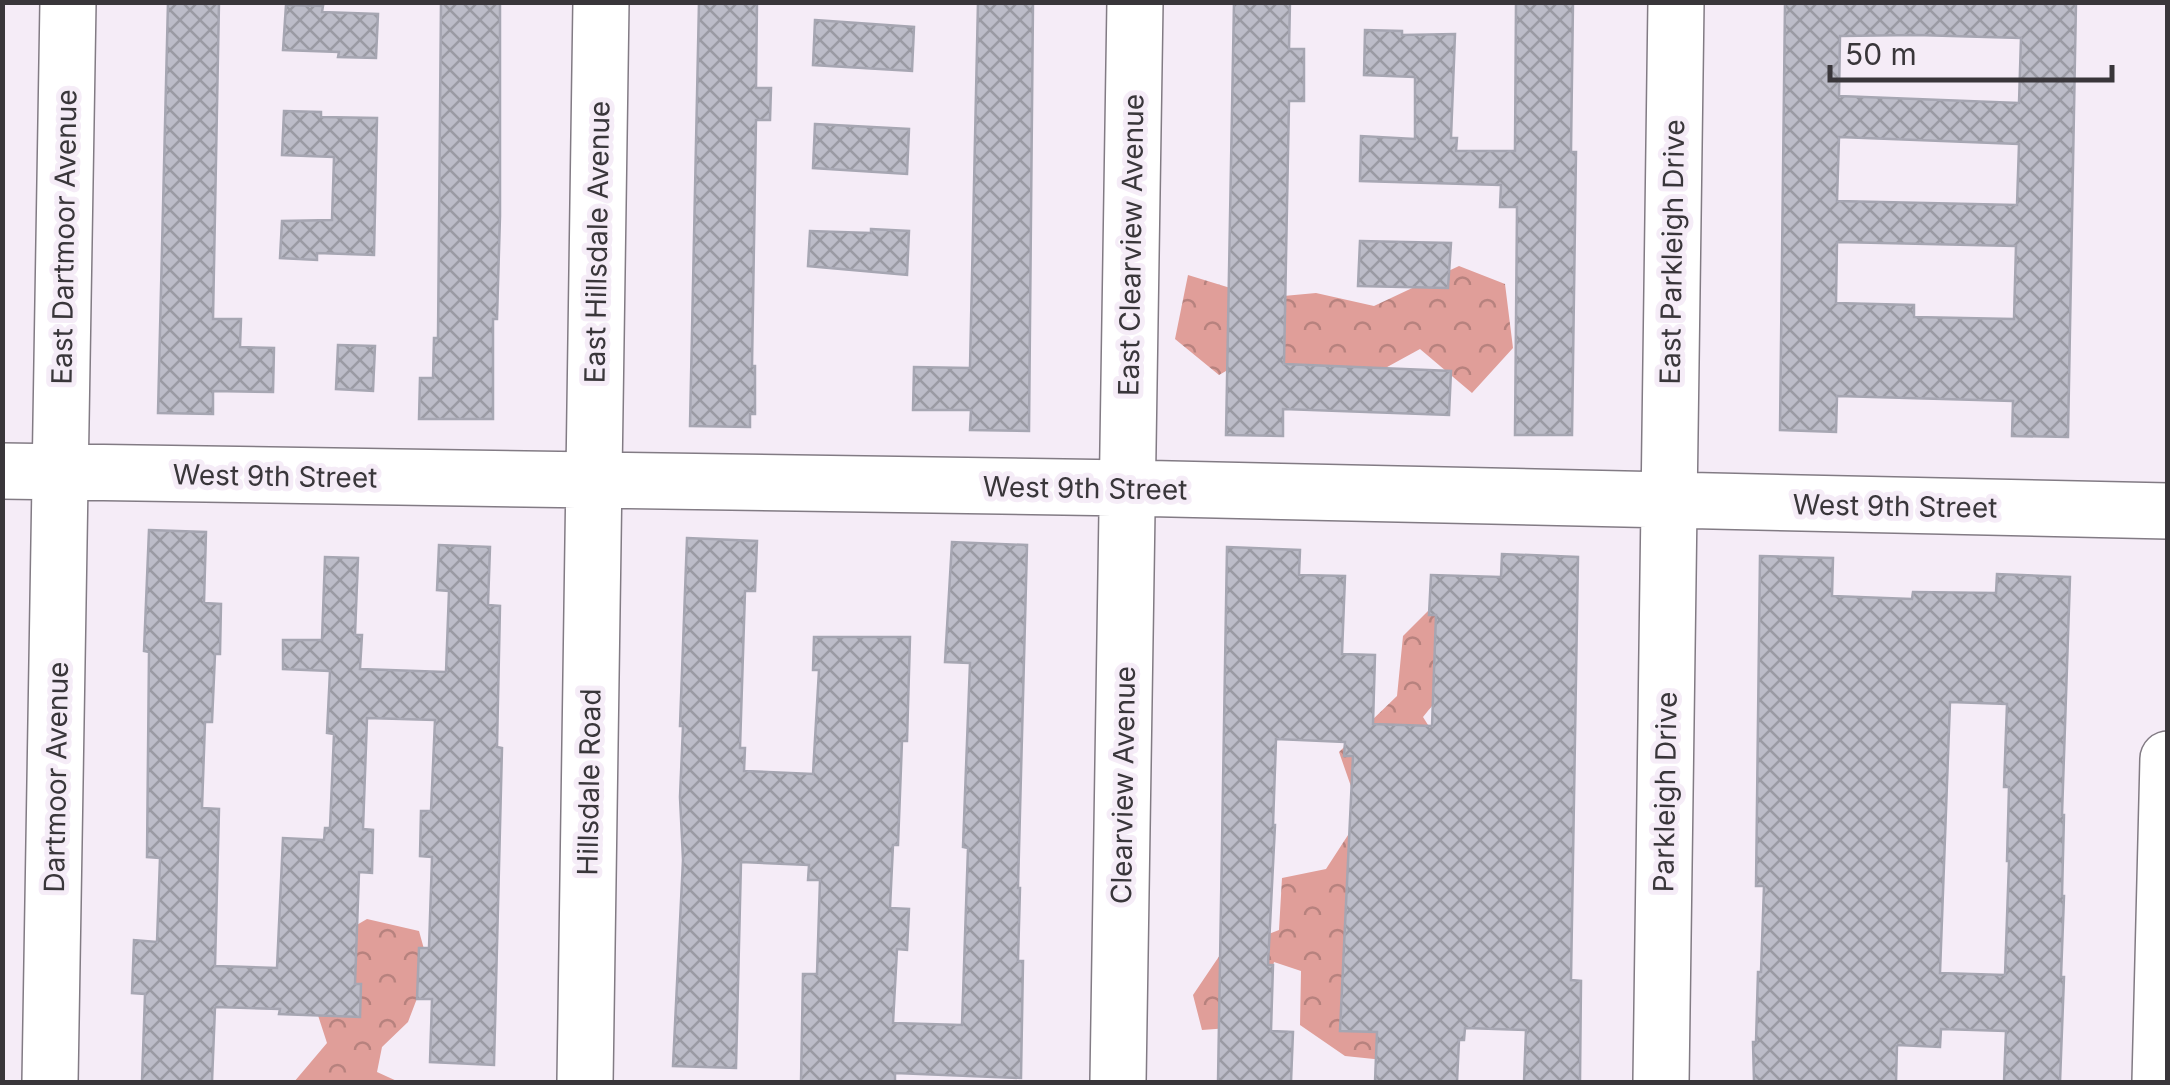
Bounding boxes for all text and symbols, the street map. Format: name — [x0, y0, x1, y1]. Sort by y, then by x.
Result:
scale bar — [1830, 20, 2112, 82]
text: 50 m — [1845, 36, 1917, 72]
street label: East Dartmoor Avenue — [44, 89, 84, 385]
street label: East Clearview Avenue — [1111, 94, 1151, 396]
street label: East Hillsdale Avenue — [578, 100, 616, 384]
street label: East Parkleigh Drive — [1653, 119, 1691, 385]
street label: West 9th Street — [172, 457, 378, 495]
street label: West 9th Street — [982, 469, 1188, 507]
street label: West 9th Street — [1792, 487, 1998, 525]
street label: Dartmoor Avenue — [37, 661, 75, 893]
street label: Clearview Avenue — [1104, 666, 1142, 904]
street label: Hillsdale Road — [570, 688, 608, 876]
street label: Parkleigh Drive — [1646, 691, 1684, 893]

